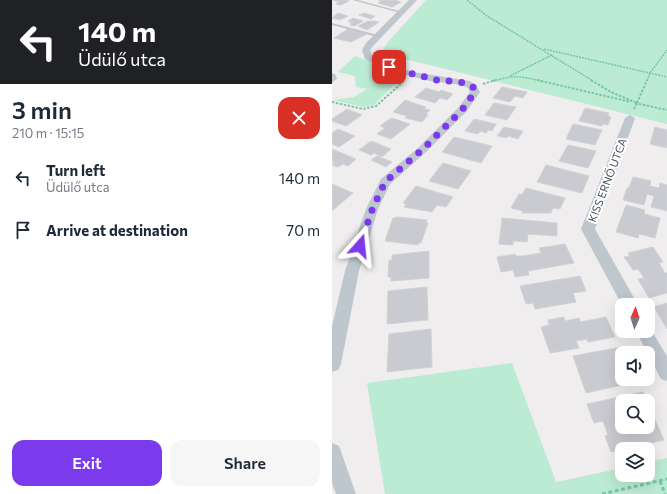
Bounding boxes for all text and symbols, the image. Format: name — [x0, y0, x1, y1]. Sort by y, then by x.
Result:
text: 140 m — [78, 14, 156, 48]
icon: left — [12, 16, 64, 68]
text: Üdülő utca — [78, 48, 166, 70]
pin — [372, 50, 406, 84]
icon: arrive — [378, 56, 400, 78]
text: 3 min — [12, 95, 72, 124]
button: close — [278, 97, 320, 139]
text: 210 m · 15:15 — [12, 125, 84, 141]
street label: KISS ERNŐ UTCA — [584, 136, 629, 224]
text: Turn left — [46, 161, 105, 179]
icon: left — [12, 167, 34, 189]
text: 140 m — [279, 169, 320, 187]
text: Üdülő utca — [46, 179, 110, 195]
icon: arrive — [12, 219, 34, 241]
text: Arrive at destination — [46, 221, 188, 239]
text: 70 m — [286, 221, 320, 239]
position arrow — [339, 225, 381, 267]
north arrow — [615, 298, 655, 338]
map controls — [615, 298, 655, 482]
button: sound — [615, 346, 655, 386]
button: search — [615, 394, 655, 434]
button: Exit — [12, 440, 162, 486]
button: Share — [170, 440, 320, 486]
button: layers — [615, 442, 655, 482]

